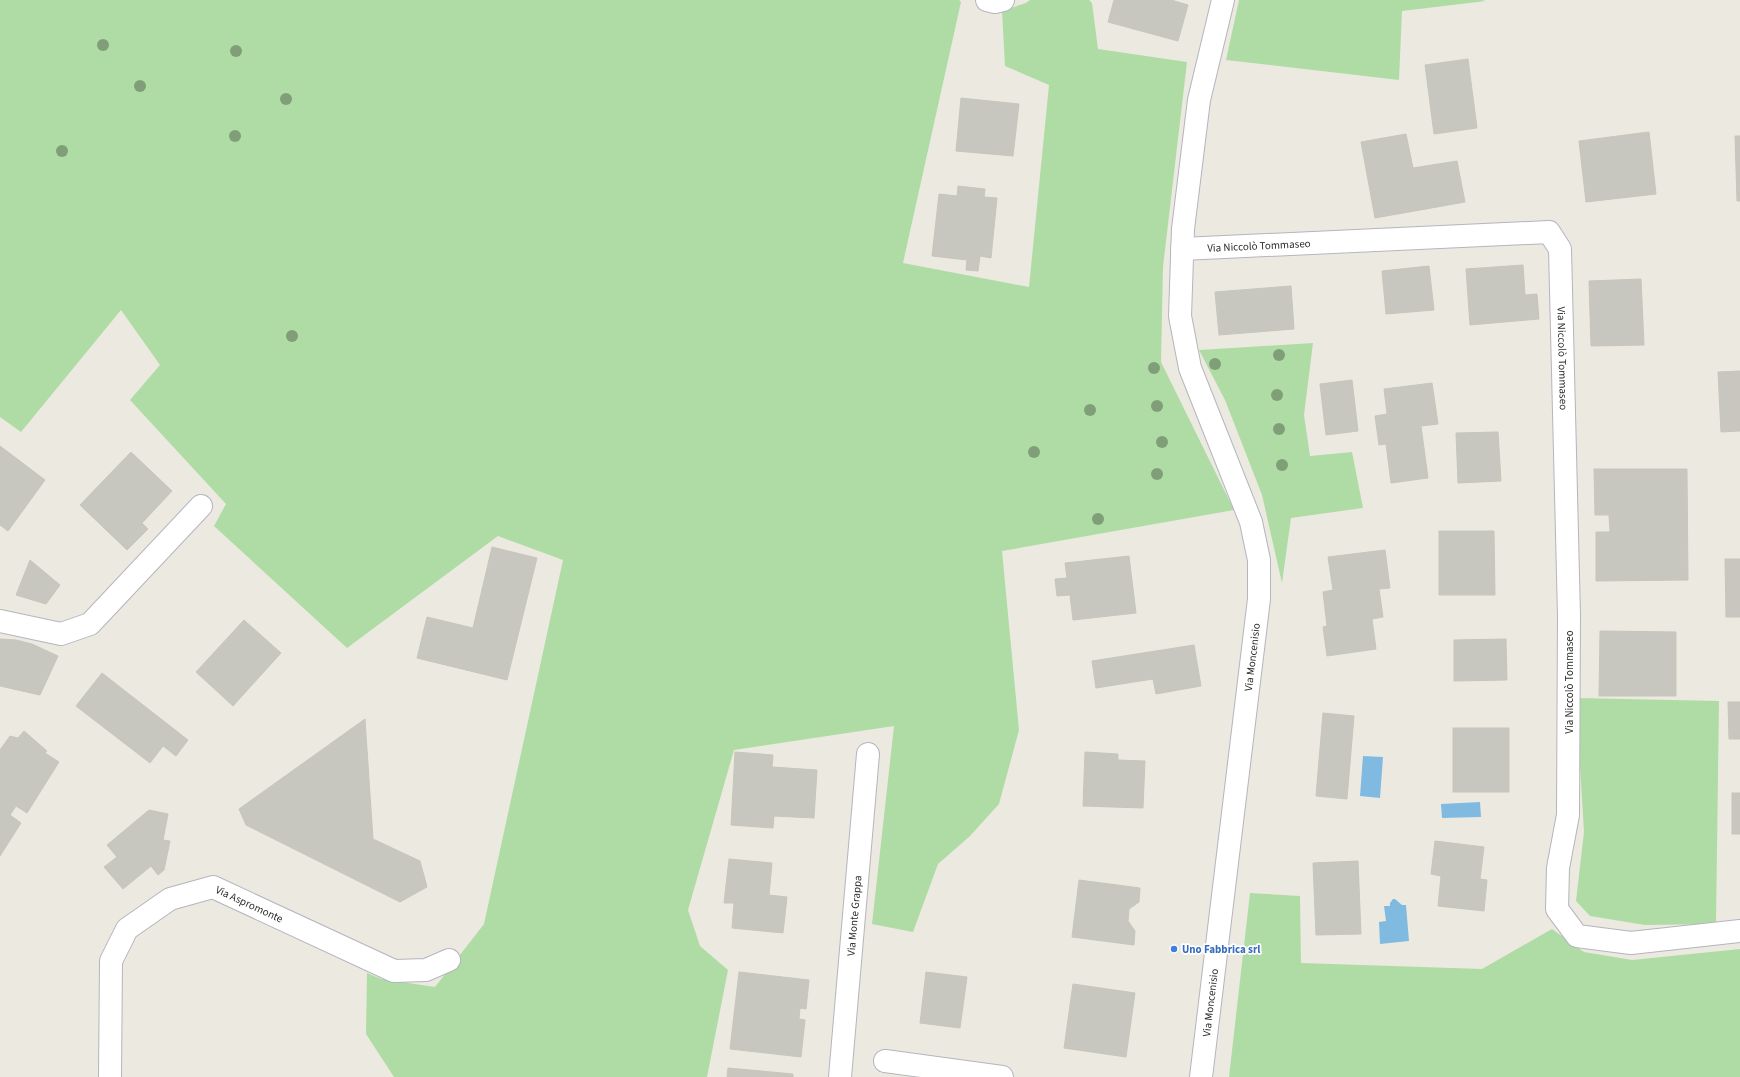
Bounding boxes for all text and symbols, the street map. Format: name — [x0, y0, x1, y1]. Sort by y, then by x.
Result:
street label: Via Niccolò Tommaseo — [1207, 236, 1311, 256]
street label: Via Niccolò Tommaseo — [1553, 306, 1571, 410]
street label: Via Moncenisio — [1241, 622, 1264, 692]
street label: Via Niccolò Tommaseo — [1562, 630, 1577, 734]
street label: Via Monte Grappa — [844, 875, 865, 957]
street label: Via Aspromonte — [213, 882, 286, 927]
place label: Uno Fabbrica srl — [1182, 942, 1261, 957]
marker: Uno Fabbrica srl — [1169, 944, 1179, 954]
street label: Via Moncenisio — [1199, 968, 1222, 1037]

